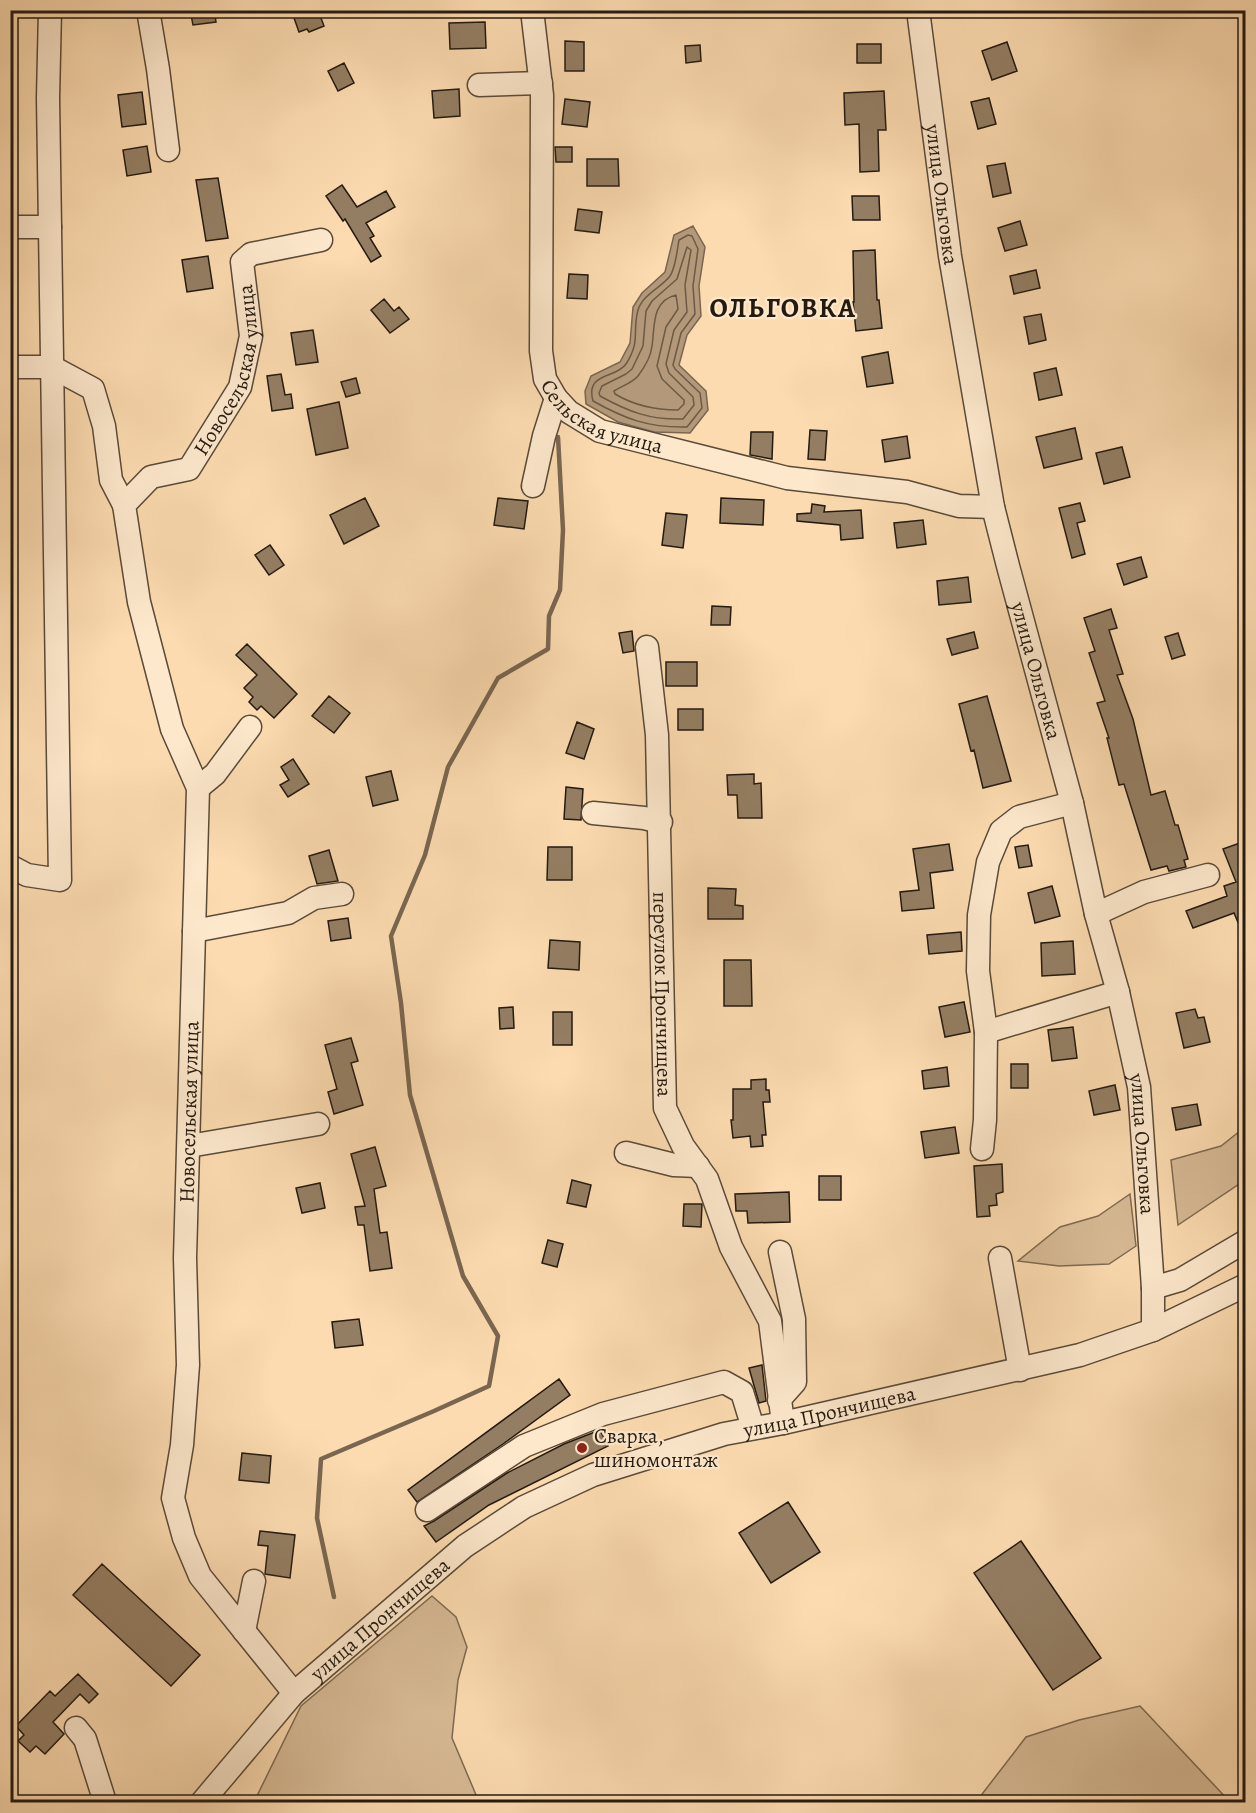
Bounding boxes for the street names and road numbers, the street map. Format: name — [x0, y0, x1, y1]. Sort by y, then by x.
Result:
street label: улица Ольговка — [919, 121, 965, 267]
street label: Новосельская улица — [187, 283, 265, 461]
street label: Сельская улица — [534, 374, 666, 460]
street label: улица Ольговка — [1004, 598, 1068, 743]
street label: переулок Прончищева — [646, 891, 679, 1098]
street label: Новосельская улица — [173, 1020, 206, 1203]
street label: улица Ольговка — [1122, 1070, 1162, 1216]
street label: улица Прончищева — [740, 1379, 919, 1444]
street label: улица Прончищева — [304, 1551, 456, 1688]

